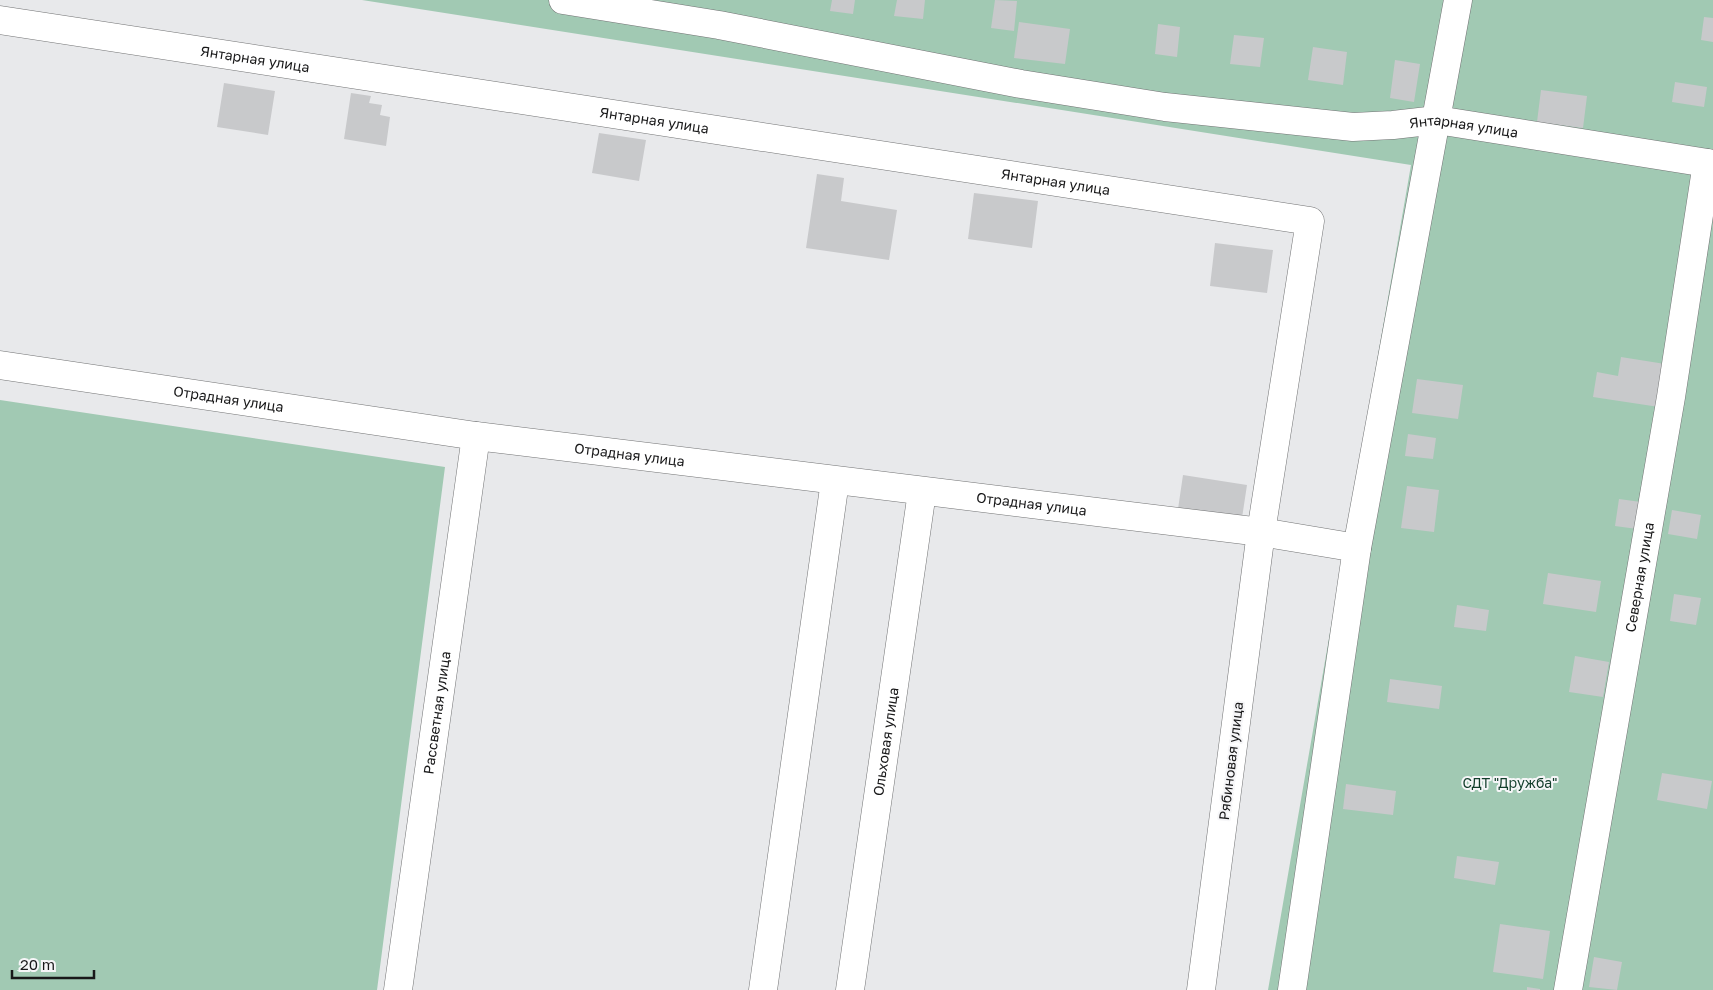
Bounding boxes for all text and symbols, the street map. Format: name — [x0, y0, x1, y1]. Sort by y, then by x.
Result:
street label: Янтарная улица — [199, 42, 311, 75]
street label: Янтарная улица — [599, 103, 710, 137]
street label: Янтарная улица — [1408, 111, 1520, 141]
street label: Янтарная улица — [1000, 165, 1112, 198]
street label: Отрадная улица — [172, 382, 285, 415]
street label: Отрадная улица — [573, 439, 686, 469]
street label: Отрадная улица — [975, 488, 1088, 519]
street label: Северная улица — [1621, 521, 1657, 633]
street label: Рассветная улица — [419, 650, 454, 775]
street label: Ольховая улица — [869, 686, 902, 797]
street label: Рябиновая улица — [1215, 701, 1246, 821]
park label: СДТ "Дружба" — [1463, 774, 1558, 791]
scale bar — [12, 948, 95, 980]
text: 20 m — [20, 955, 55, 973]

